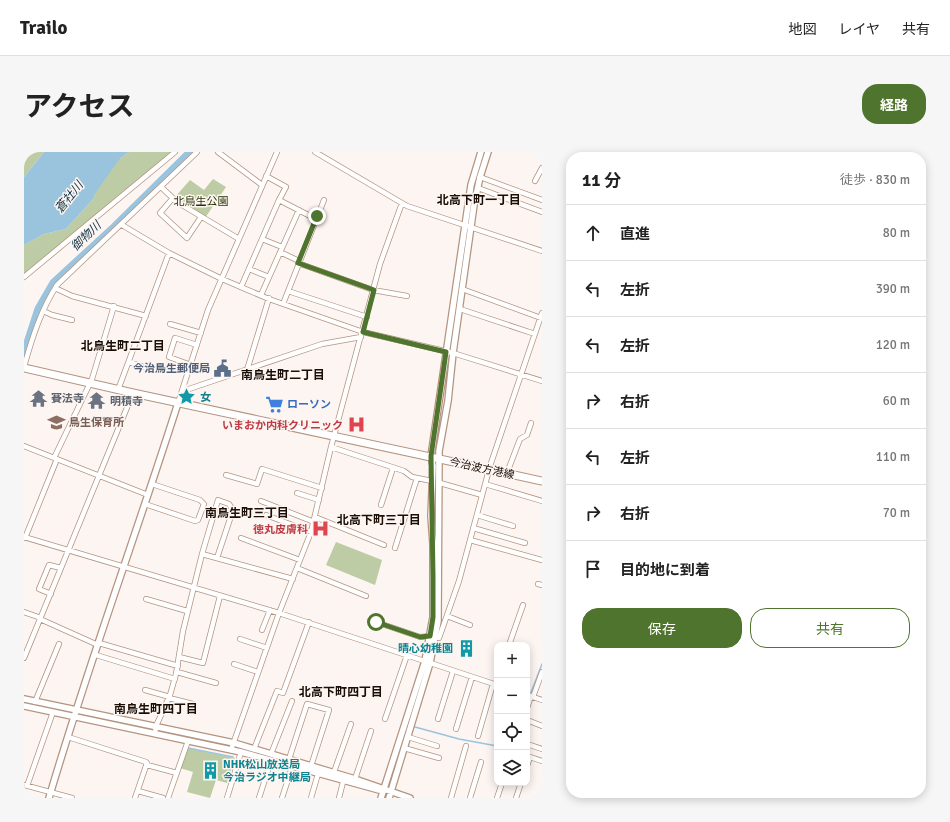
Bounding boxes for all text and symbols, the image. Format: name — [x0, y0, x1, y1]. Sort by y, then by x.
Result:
text: Trailo — [20, 16, 67, 40]
text: 地図 — [788, 21, 816, 38]
text: レイヤ — [838, 21, 880, 38]
text: 共有 — [902, 21, 930, 38]
button: 経路 — [862, 84, 926, 124]
text: アクセス — [24, 90, 135, 124]
text: 11 分 — [582, 170, 621, 191]
text: 徒歩 · 830 m — [840, 172, 910, 188]
water label: 蒼社川 — [52, 177, 88, 216]
district label: 北高下町一丁目 — [437, 193, 521, 208]
park label: 北鳥生公園 — [174, 195, 229, 208]
route end — [308, 207, 326, 225]
water label: 御物川 — [68, 217, 106, 254]
icon: ahead — [582, 222, 604, 244]
text: 直進 — [620, 225, 650, 243]
text: 80 m — [883, 225, 910, 241]
icon: left — [582, 278, 604, 300]
text: 左折 — [620, 281, 650, 299]
text: 390 m — [876, 281, 910, 297]
icon: left — [582, 334, 604, 356]
text: 左折 — [620, 337, 650, 355]
text: 120 m — [876, 337, 910, 353]
district label: 北鳥生町二丁目 — [81, 339, 165, 354]
public building icon: 今治鳥生郵便局 — [213, 358, 233, 378]
place label: 今治鳥生郵便局 — [133, 362, 210, 375]
district label: 南鳥生町二丁目 — [241, 368, 325, 383]
place icon: 女 — [177, 387, 197, 407]
temple icon: 賽法寺 — [28, 388, 48, 408]
icon: right — [582, 390, 604, 412]
temple icon: 明積寺 — [87, 391, 107, 411]
place label: 女 — [200, 391, 211, 404]
place label: 賽法寺 — [51, 392, 84, 405]
text: 右折 — [620, 393, 650, 411]
text: 60 m — [883, 393, 910, 409]
supermarket icon: ローソン — [264, 394, 284, 414]
place label: 明積寺 — [110, 395, 143, 408]
place label: ローソン — [287, 398, 331, 411]
school or university icon: 鳥生保育所 — [46, 412, 66, 432]
hospital icon: いまおか内科クリニック — [346, 415, 366, 435]
place label: 鳥生保育所 — [69, 416, 124, 429]
place label: いまおか内科クリニック — [222, 419, 343, 432]
icon: left — [582, 446, 604, 468]
text: 左折 — [620, 449, 650, 467]
text: 110 m — [876, 449, 910, 465]
street label: 今治波方港線 — [448, 455, 516, 482]
icon: right — [582, 502, 604, 524]
text: 右折 — [620, 505, 650, 523]
text: 70 m — [883, 505, 910, 521]
district label: 南鳥生町三丁目 — [205, 506, 289, 521]
district label: 北高下町三丁目 — [337, 513, 421, 528]
hospital icon: 徳丸皮膚科 — [311, 519, 331, 539]
place label: 徳丸皮膚科 — [253, 523, 308, 536]
icon: arrive — [582, 558, 604, 580]
text: 目的地に到着 — [620, 561, 710, 579]
button: 保存 — [582, 608, 742, 648]
button: 共有 — [750, 608, 910, 648]
route start — [367, 613, 385, 631]
building icon: 晴心幼稚園 — [456, 638, 476, 658]
place label: 晴心幼稚園 — [398, 642, 453, 655]
map controls — [494, 642, 530, 786]
button: + — [494, 642, 530, 678]
button: − — [494, 678, 530, 714]
district label: 北高下町四丁目 — [299, 685, 383, 700]
district label: 南鳥生町四丁目 — [114, 702, 198, 717]
button: locate — [494, 714, 530, 750]
button: layers — [494, 750, 530, 786]
place label: NHK松山放送局 今治ラジオ中継局 — [223, 758, 311, 784]
building icon: NHK松山放送局 今治ラジオ中継局 — [200, 760, 220, 780]

